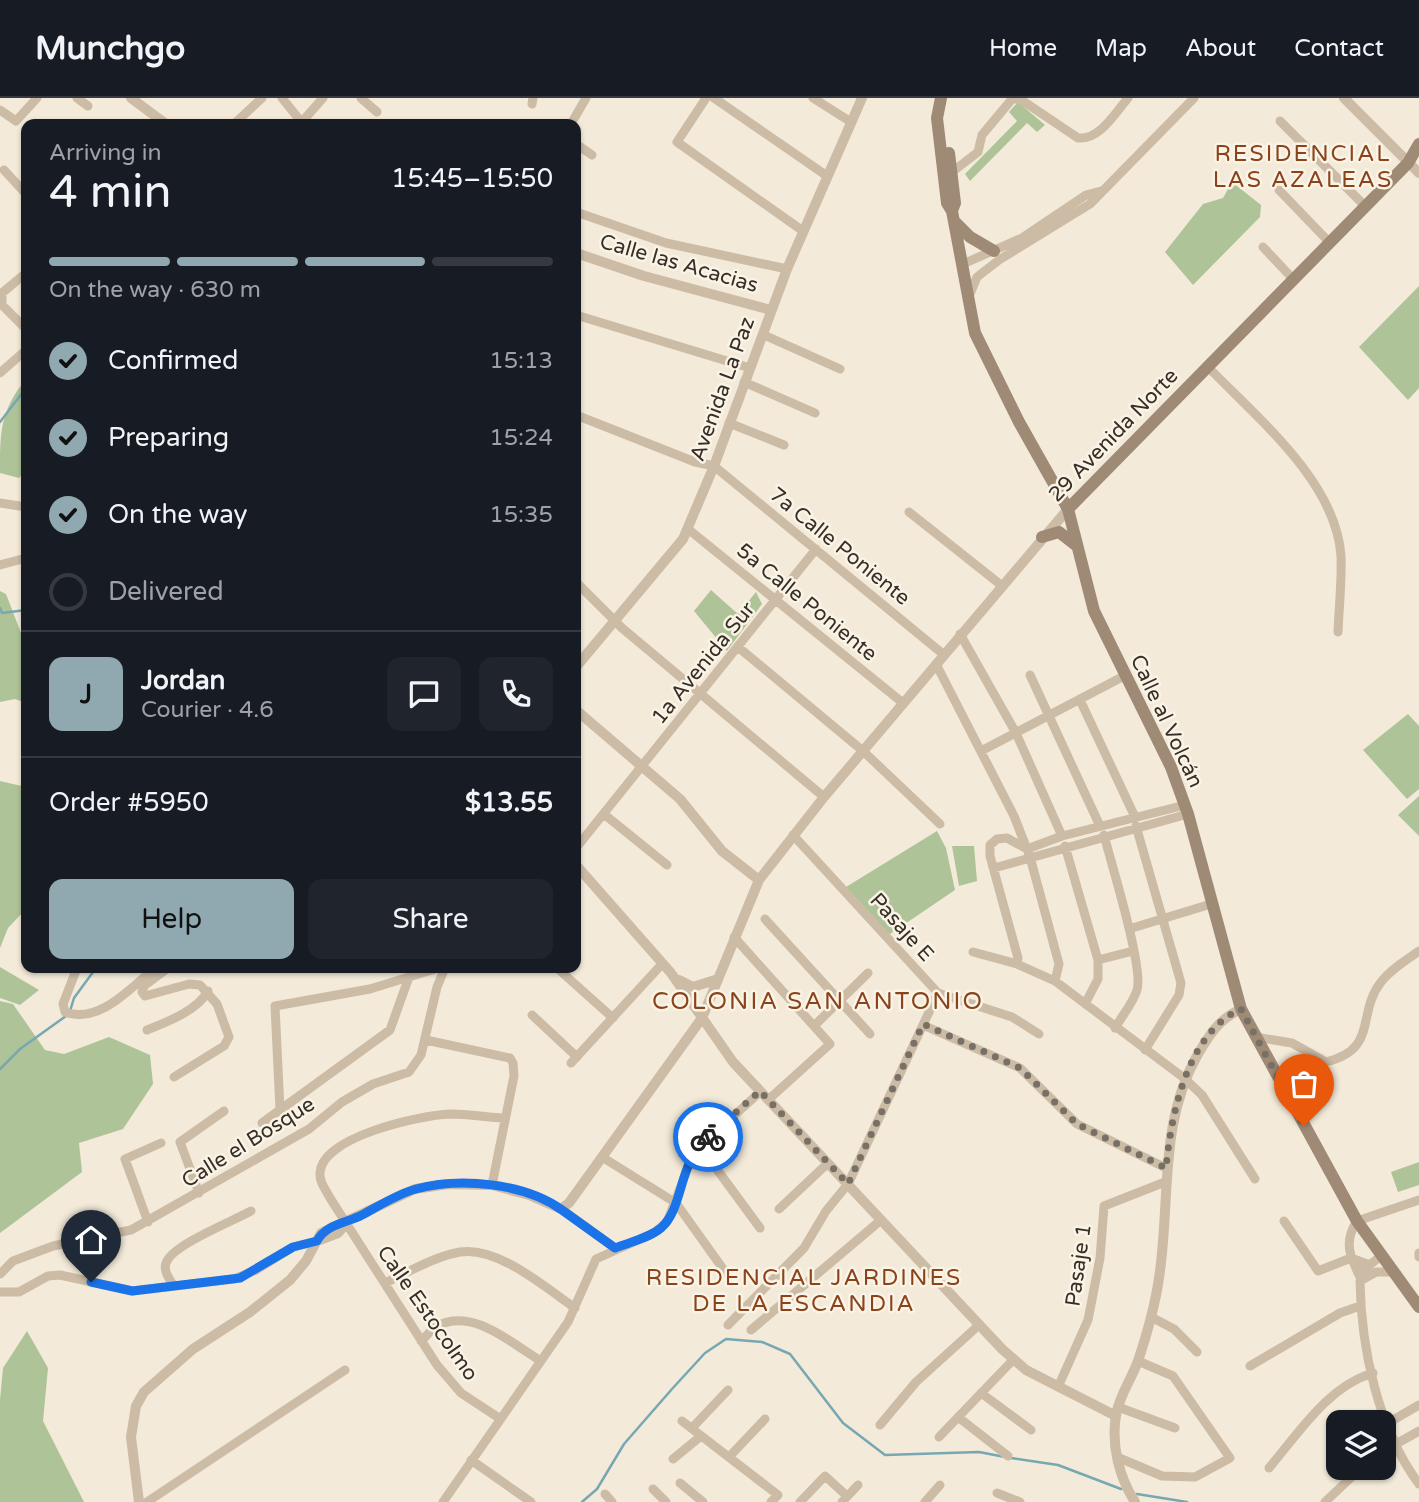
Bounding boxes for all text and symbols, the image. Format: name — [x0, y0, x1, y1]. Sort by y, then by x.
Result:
text: Munchgo — [35, 29, 185, 68]
text: Home — [989, 34, 1057, 63]
text: Map — [1095, 34, 1147, 63]
text: About — [1185, 34, 1256, 63]
text: Contact — [1294, 34, 1384, 63]
text: Arriving in — [49, 139, 162, 167]
district label: RESIDENCIAL LAS AZALEAS — [1213, 140, 1393, 194]
text: 15:45–15:50 — [391, 163, 553, 194]
text: 4 min — [49, 165, 172, 220]
street label: Calle las Acacias — [597, 229, 761, 298]
text: On the way · 630 m — [49, 276, 261, 304]
street label: Avenida La Paz — [685, 314, 760, 465]
icon: check — [49, 342, 87, 380]
text: Confirmed — [108, 345, 238, 376]
text: 15:13 — [489, 347, 553, 375]
street label: 29 Avenida Norte — [1043, 364, 1183, 507]
icon: check — [49, 419, 87, 457]
text: Preparing — [108, 422, 229, 453]
text: 15:24 — [489, 424, 553, 452]
street label: 7a Calle Poniente — [764, 482, 915, 611]
icon: check — [49, 496, 87, 534]
text: On the way — [108, 499, 248, 530]
text: 15:35 — [489, 501, 553, 529]
street label: 5a Calle Poniente — [731, 538, 882, 667]
text: Delivered — [108, 576, 224, 607]
street label: 1a Avenida Sur — [646, 597, 760, 730]
street label: Calle al Volcán — [1125, 651, 1208, 792]
button: chat — [387, 657, 461, 731]
button: phone — [479, 657, 553, 731]
text: Jordan — [141, 665, 225, 696]
text: J — [80, 679, 92, 710]
text: Courier · 4.6 — [141, 696, 274, 724]
text: Order #5950 — [49, 787, 209, 818]
text: $13.55 — [465, 787, 553, 818]
button: Help — [49, 879, 294, 959]
button: Share — [308, 879, 553, 959]
street label: Pasaje E — [864, 888, 939, 967]
district label: COLONIA SAN ANTONIO — [652, 987, 984, 1016]
pin — [1274, 1054, 1334, 1126]
icon: bag — [1285, 1065, 1323, 1103]
street label: Calle el Bosque — [177, 1091, 319, 1193]
courier — [673, 1102, 743, 1172]
icon: bike — [689, 1118, 727, 1156]
pin — [61, 1210, 121, 1282]
icon: home — [72, 1221, 110, 1259]
street label: Pasaje 1 — [1060, 1222, 1097, 1308]
street label: Calle Estocolmo — [372, 1241, 484, 1386]
district label: RESIDENCIAL JARDINES DE LA ESCANDIA — [646, 1264, 962, 1318]
map controls — [1326, 1410, 1396, 1480]
button: layers — [1326, 1410, 1396, 1480]

